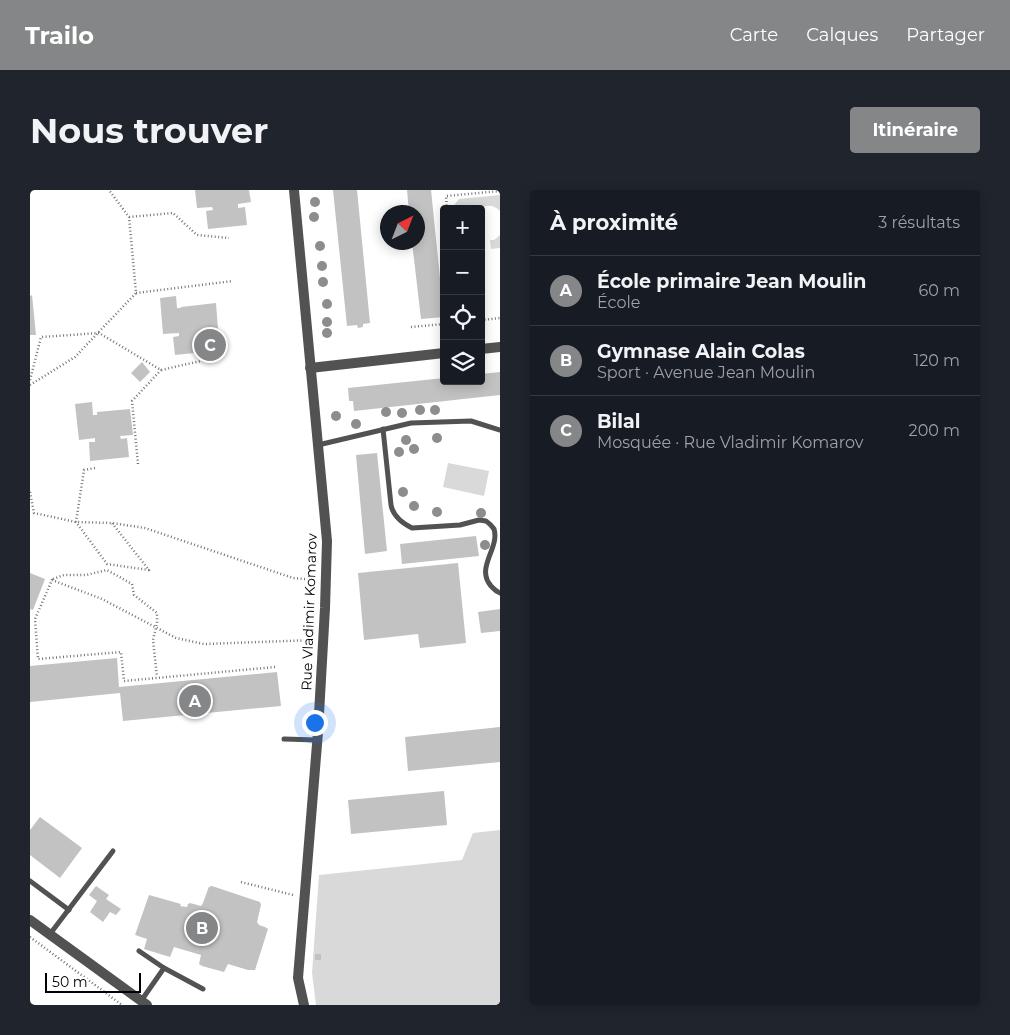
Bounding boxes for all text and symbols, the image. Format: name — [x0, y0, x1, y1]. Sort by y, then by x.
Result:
text: Trailo — [25, 21, 94, 50]
text: Carte — [730, 24, 778, 46]
text: Calques — [806, 24, 878, 46]
text: Partager — [906, 24, 985, 46]
button: Itinéraire — [850, 107, 980, 153]
text: Nous trouver — [30, 109, 268, 152]
north arrow — [380, 205, 425, 250]
map controls — [440, 205, 485, 385]
button: + — [440, 205, 485, 250]
text: À proximité — [550, 210, 678, 235]
text: 3 résultats — [878, 213, 960, 232]
button: − — [440, 250, 485, 295]
text: École primaire Jean Moulin — [597, 270, 866, 293]
text: A — [560, 281, 572, 300]
text: 60 m — [918, 281, 960, 300]
text: École — [597, 293, 640, 312]
button: locate — [440, 295, 485, 340]
pin: C — [194, 326, 226, 364]
button: layers — [440, 340, 485, 385]
text: Gymnase Alain Colas — [597, 340, 805, 363]
text: B — [560, 351, 572, 370]
text: 120 m — [913, 351, 960, 370]
text: Sport · Avenue Jean Moulin — [597, 363, 815, 382]
text: Bilal — [597, 410, 640, 433]
text: C — [560, 421, 572, 440]
text: 200 m — [909, 421, 960, 440]
text: Mosquée · Rue Vladimir Komarov — [597, 433, 863, 452]
street label: Rue Vladimir Komarov — [297, 533, 321, 691]
pin: A — [179, 682, 211, 720]
your location — [302, 710, 328, 736]
pin: B — [186, 909, 218, 947]
scale bar — [45, 970, 141, 993]
text: 50 m — [52, 973, 88, 991]

